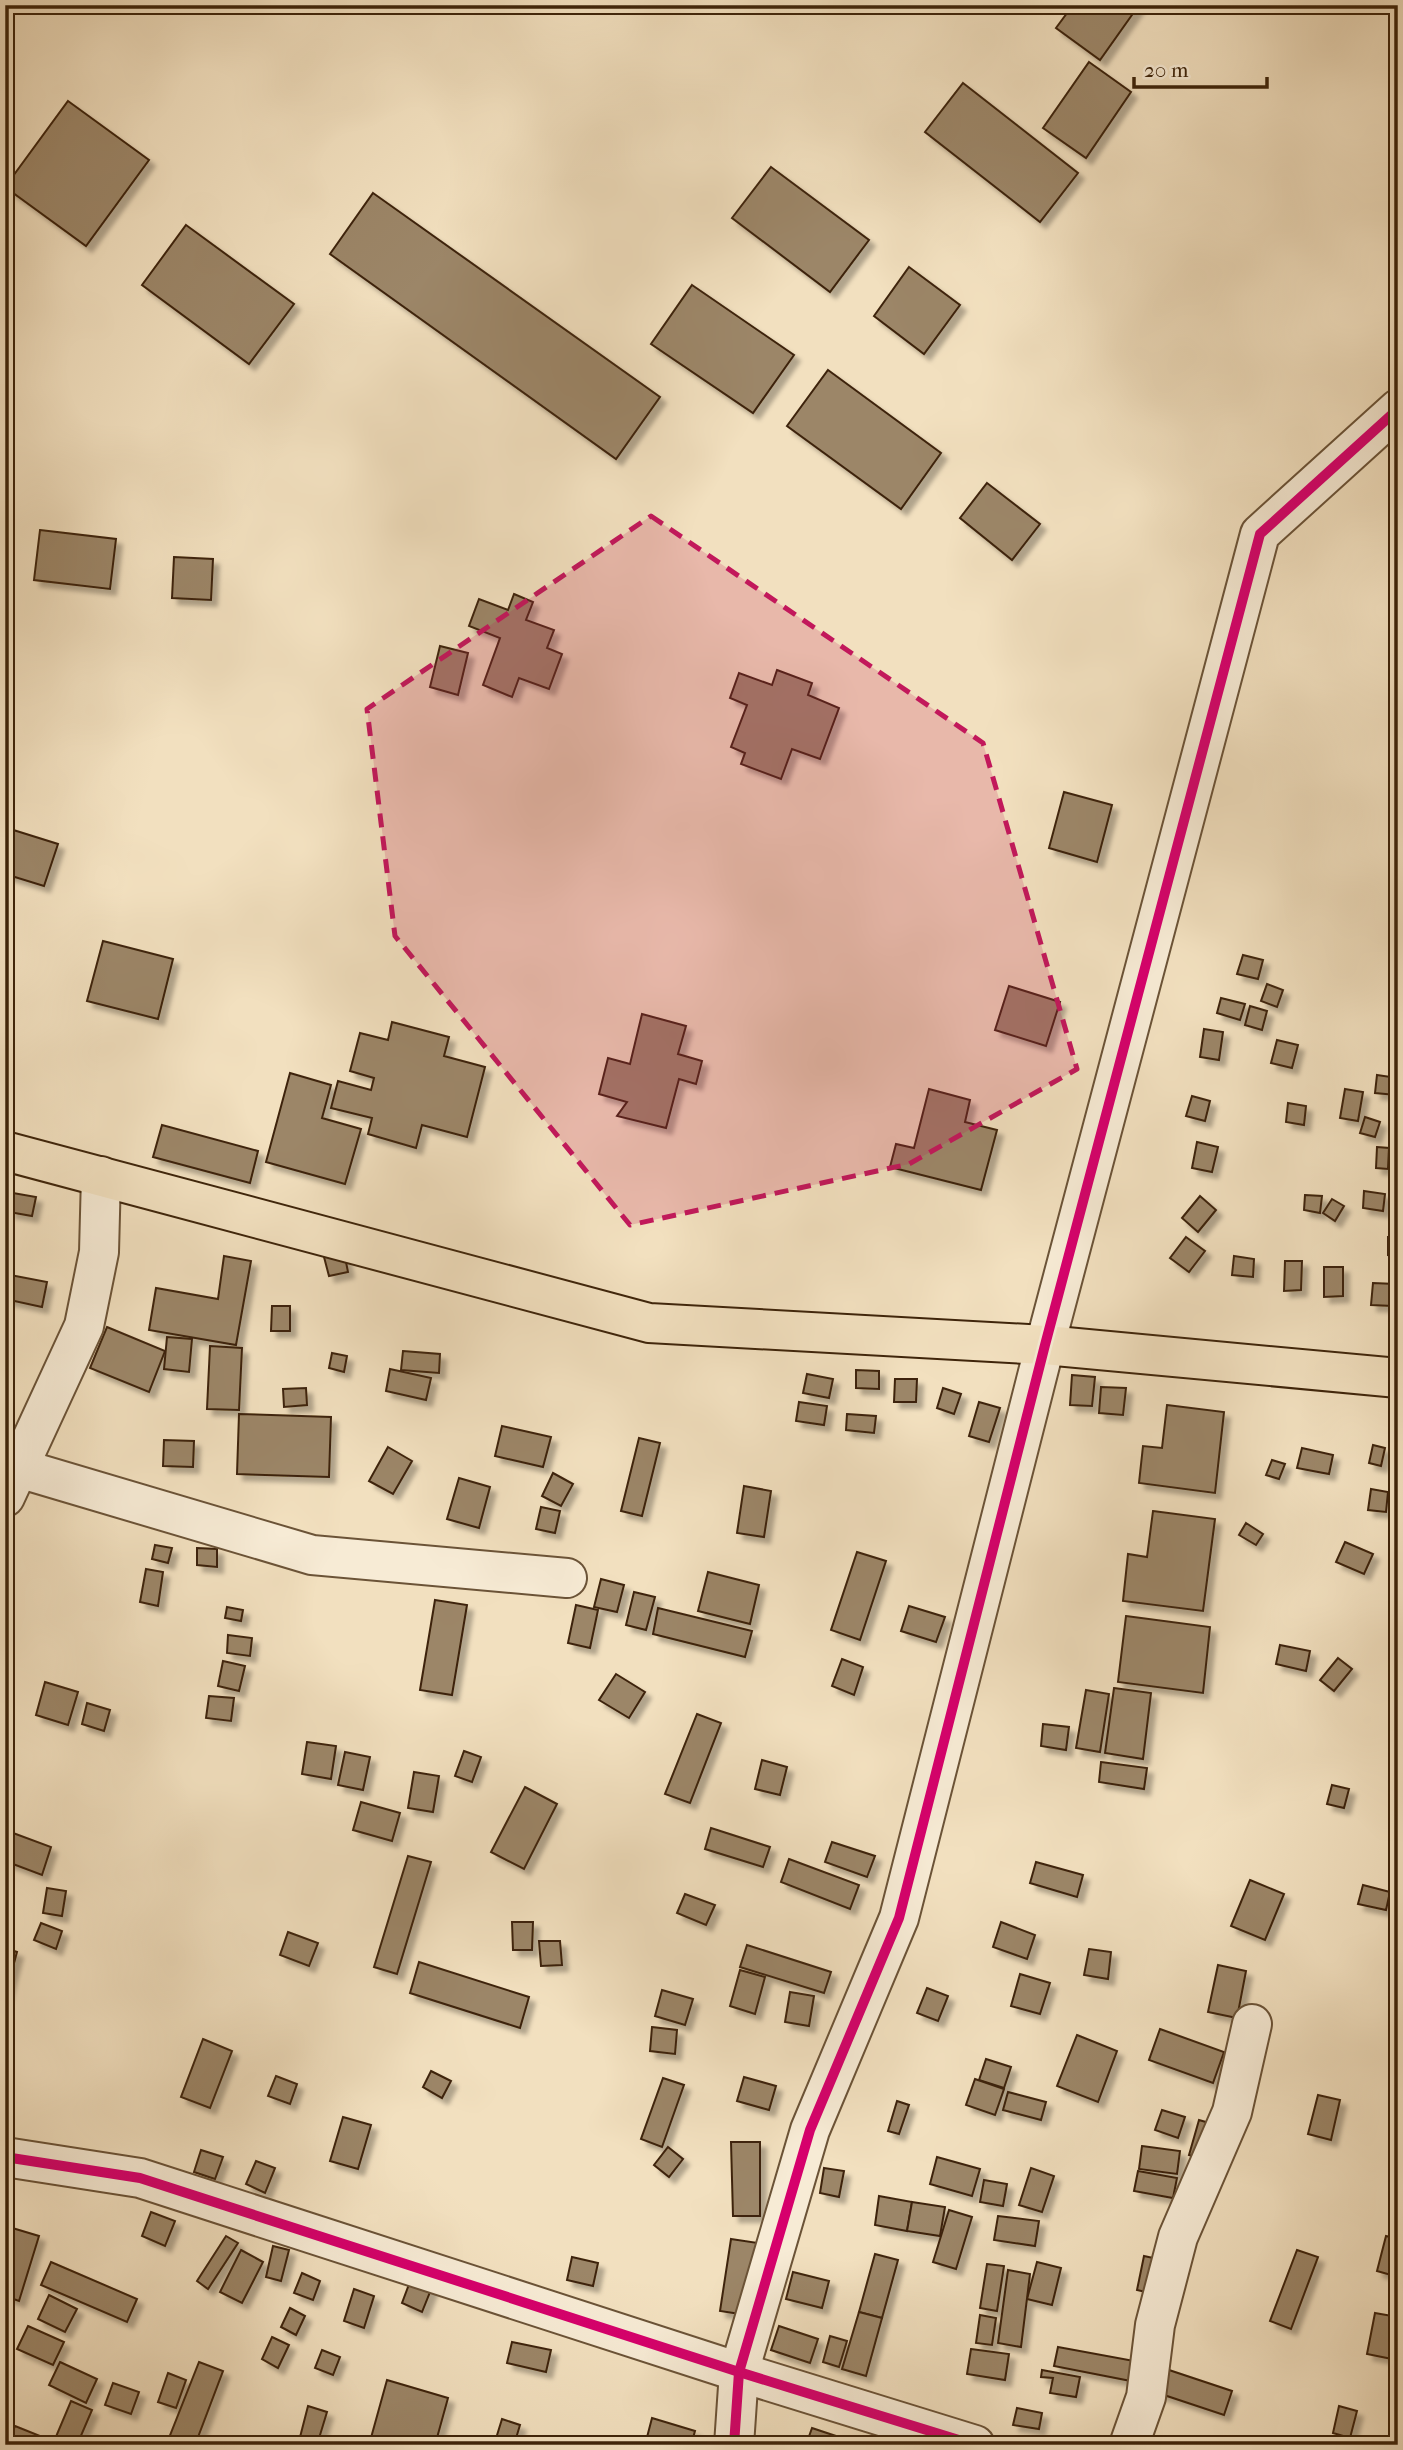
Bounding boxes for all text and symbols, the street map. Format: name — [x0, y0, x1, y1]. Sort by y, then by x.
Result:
scale bar — [1134, 46, 1266, 90]
text: 20 m — [1144, 58, 1189, 82]

